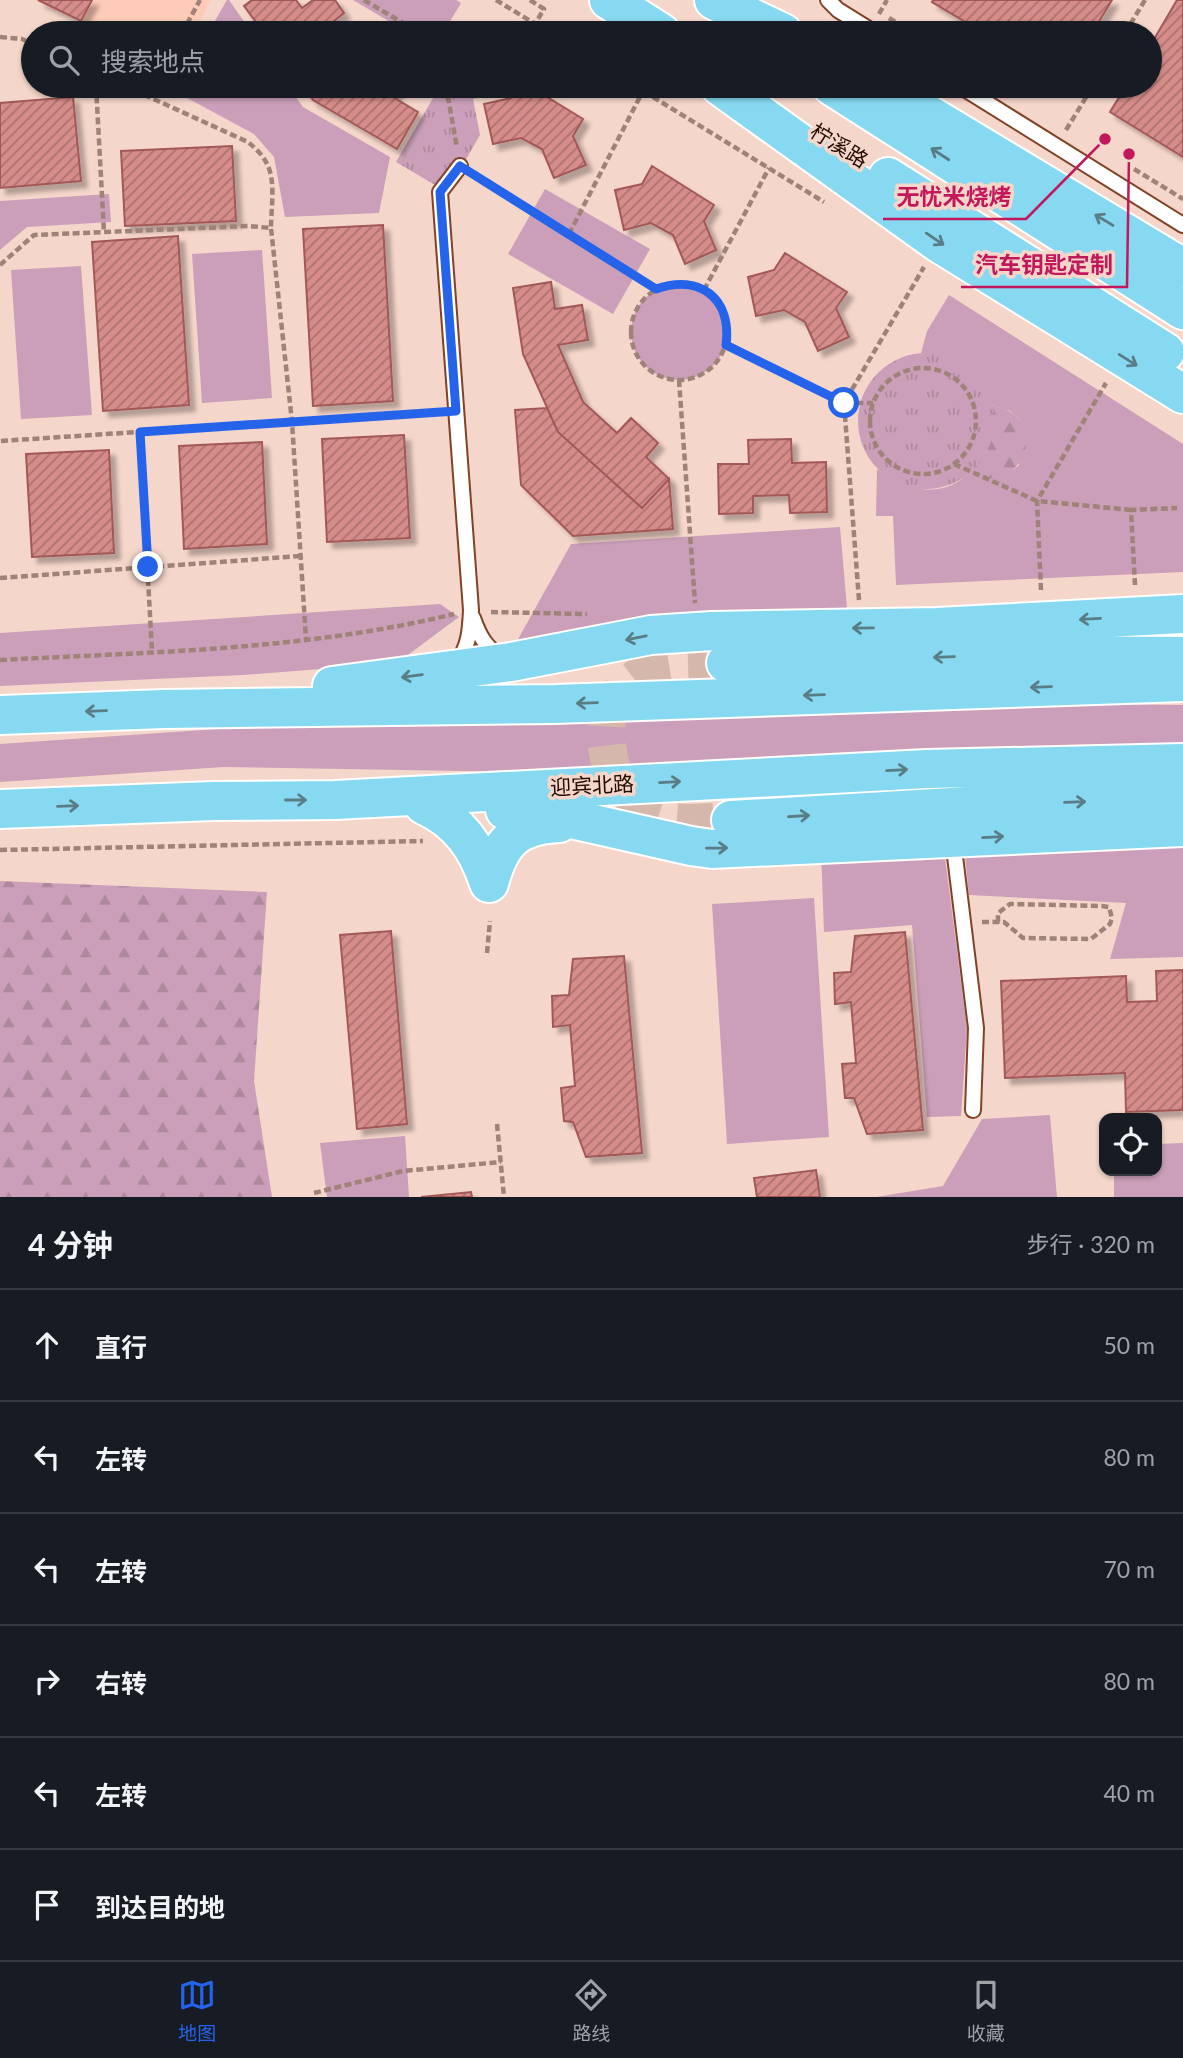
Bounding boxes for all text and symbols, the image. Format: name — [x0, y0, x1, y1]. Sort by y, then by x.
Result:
search box — [21, 21, 1162, 98]
icon: search — [45, 41, 83, 79]
text: 搜索地点 — [101, 45, 205, 77]
street label: 柠溪路 — [806, 117, 873, 172]
one-way arrow — [930, 147, 950, 161]
callout: 无忧米烧烤 — [883, 175, 1026, 219]
text: 无忧米烧烤 — [897, 182, 1012, 210]
one-way arrow — [1094, 213, 1114, 227]
one-way arrow — [925, 232, 944, 247]
callout: 汽车钥匙定制 — [961, 243, 1127, 287]
text: 汽车钥匙定制 — [975, 250, 1113, 278]
one-way arrow — [1117, 354, 1137, 368]
route start — [828, 387, 859, 418]
route end — [132, 551, 163, 582]
one-way arrow — [1079, 612, 1102, 625]
one-way arrow — [852, 621, 875, 635]
one-way arrow — [625, 632, 648, 646]
one-way arrow — [932, 650, 955, 663]
one-way arrow — [401, 669, 424, 682]
one-way arrow — [1030, 680, 1053, 693]
one-way arrow — [803, 688, 826, 701]
one-way arrow — [575, 697, 598, 710]
one-way arrow — [84, 705, 107, 718]
one-way arrow — [885, 764, 908, 777]
street label: 迎宾北路 — [549, 770, 635, 799]
one-way arrow — [658, 776, 681, 789]
one-way arrow — [284, 793, 307, 807]
one-way arrow — [1063, 795, 1086, 808]
one-way arrow — [56, 800, 79, 813]
one-way arrow — [787, 809, 810, 822]
one-way arrow — [982, 830, 1004, 843]
one-way arrow — [705, 841, 728, 855]
map controls — [1099, 1113, 1162, 1176]
button: locate — [1099, 1113, 1162, 1176]
text: 4 分钟 — [28, 1226, 113, 1262]
text: 步行 · 320 m — [1026, 1230, 1155, 1258]
icon: ahead — [28, 1326, 66, 1364]
text: 直行 — [95, 1331, 147, 1363]
text: 50 m — [1104, 1331, 1155, 1359]
icon: left — [28, 1438, 66, 1476]
text: 左转 — [95, 1443, 147, 1475]
text: 80 m — [1104, 1443, 1155, 1471]
icon: left — [28, 1550, 66, 1588]
text: 左转 — [95, 1555, 147, 1587]
text: 70 m — [1104, 1555, 1155, 1583]
icon: right — [28, 1662, 66, 1700]
text: 右转 — [95, 1667, 147, 1699]
text: 80 m — [1104, 1667, 1155, 1695]
icon: left — [28, 1774, 66, 1812]
text: 左转 — [95, 1779, 147, 1811]
text: 40 m — [1104, 1779, 1155, 1807]
icon: arrive — [28, 1886, 66, 1924]
text: 到达目的地 — [95, 1891, 225, 1923]
tab: 地图 — [178, 1976, 216, 2045]
tab: 路线 — [572, 1976, 611, 2045]
tab: 收藏 — [967, 1976, 1005, 2045]

